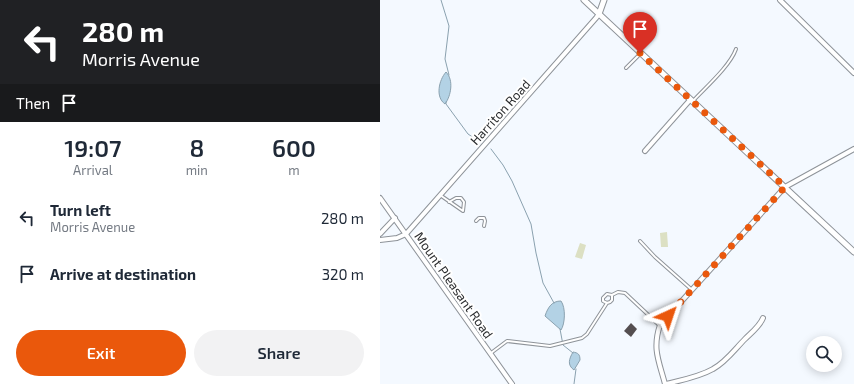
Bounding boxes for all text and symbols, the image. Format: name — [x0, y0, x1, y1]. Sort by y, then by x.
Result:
pin — [623, 12, 657, 53]
text: 280 m — [82, 14, 164, 48]
icon: left — [16, 16, 68, 68]
icon: arrive — [629, 18, 651, 40]
text: Morris Avenue — [82, 48, 200, 70]
street label: Harriton Road — [467, 76, 533, 148]
icon: arrive — [58, 92, 80, 114]
text: Then — [16, 94, 50, 112]
text: 19:07 — [64, 133, 122, 162]
text: 8 — [189, 133, 204, 162]
text: 600 — [272, 133, 316, 162]
text: Arrival — [73, 162, 113, 178]
text: min — [186, 162, 208, 178]
text: m — [288, 162, 300, 178]
text: Turn left — [50, 201, 111, 219]
icon: left — [16, 207, 38, 229]
text: 280 m — [321, 209, 364, 227]
text: Morris Avenue — [50, 219, 135, 235]
street label: Mount Pleasant Road — [411, 229, 497, 341]
icon: arrive — [16, 263, 38, 285]
text: Arrive at destination — [50, 265, 196, 283]
text: 320 m — [322, 265, 364, 283]
position arrow — [647, 295, 689, 337]
button: Exit — [16, 330, 186, 376]
button: Share — [194, 330, 364, 376]
map controls — [806, 336, 842, 372]
button: search — [806, 336, 842, 372]

